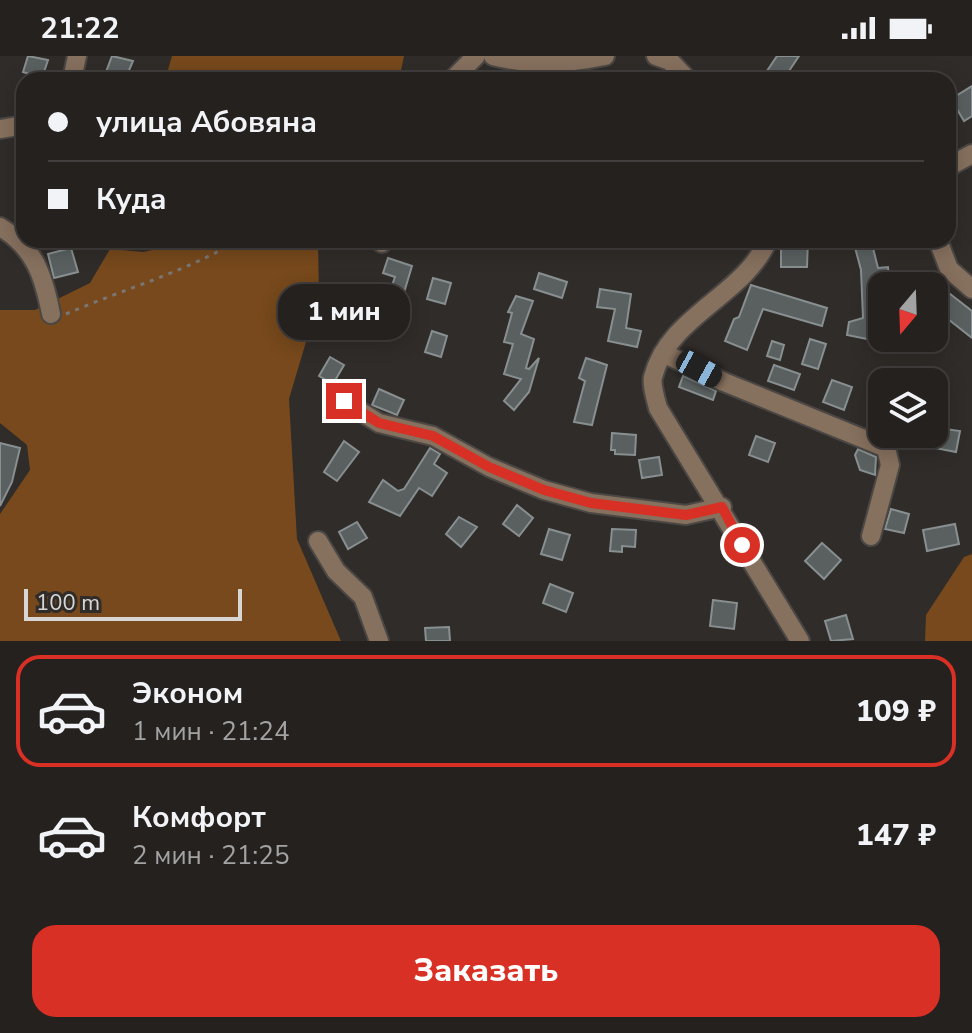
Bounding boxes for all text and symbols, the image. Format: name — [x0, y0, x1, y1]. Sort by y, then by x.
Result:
text: 21:22 — [40, 8, 119, 49]
text: улица Абовяна — [96, 102, 317, 143]
text: Куда — [96, 179, 167, 220]
north arrow — [868, 272, 948, 352]
map controls — [868, 272, 948, 448]
callout: 1 мин — [278, 285, 410, 341]
text: 1 мин — [307, 294, 381, 329]
car — [672, 347, 726, 391]
button: layers — [868, 368, 948, 448]
route end — [326, 383, 362, 419]
route start — [724, 527, 760, 563]
scale bar — [24, 585, 242, 621]
text: 100 m — [36, 588, 100, 618]
text: Эконом — [132, 673, 243, 714]
icon: car — [36, 675, 108, 747]
text: 109 ₽ — [856, 691, 936, 732]
text: 1 мин · 21:24 — [132, 714, 289, 749]
text: Комфорт — [132, 797, 266, 838]
icon: car — [36, 799, 108, 871]
text: 147 ₽ — [856, 815, 936, 856]
text: 2 мин · 21:25 — [132, 838, 289, 873]
button: Заказать — [32, 925, 940, 1017]

